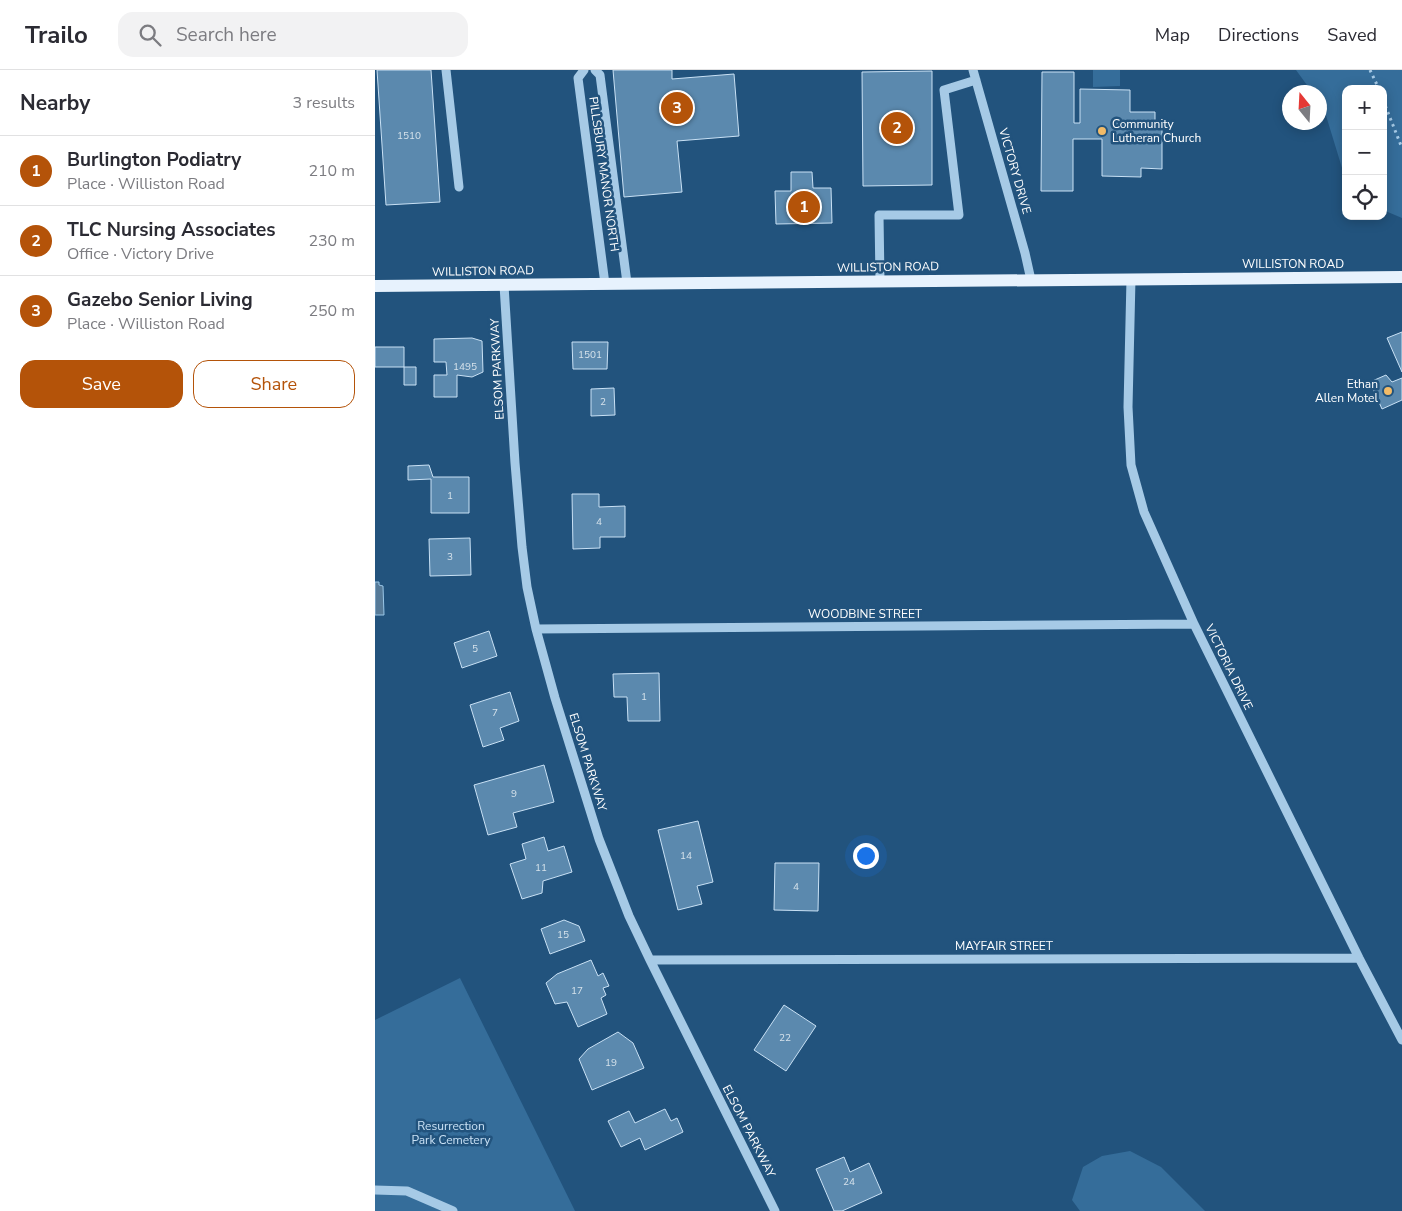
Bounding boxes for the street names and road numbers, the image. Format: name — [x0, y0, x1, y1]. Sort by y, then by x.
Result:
street label: PILLSBURY MANOR NORTH — [585, 95, 623, 253]
street label: VICTORY DRIVE — [995, 125, 1035, 216]
street label: WILLISTON ROAD — [1242, 256, 1344, 272]
street label: WILLISTON ROAD — [837, 258, 939, 276]
street label: WILLISTON ROAD — [432, 262, 534, 280]
street label: ELSOM PARKWAY — [486, 317, 508, 420]
street label: WOODBINE STREET — [808, 606, 923, 622]
street label: VICTORIA DRIVE — [1201, 621, 1257, 712]
street label: ELSOM PARKWAY — [565, 711, 611, 814]
street label: MAYFAIR STREET — [955, 938, 1054, 954]
street label: ELSOM PARKWAY — [719, 1082, 780, 1181]

